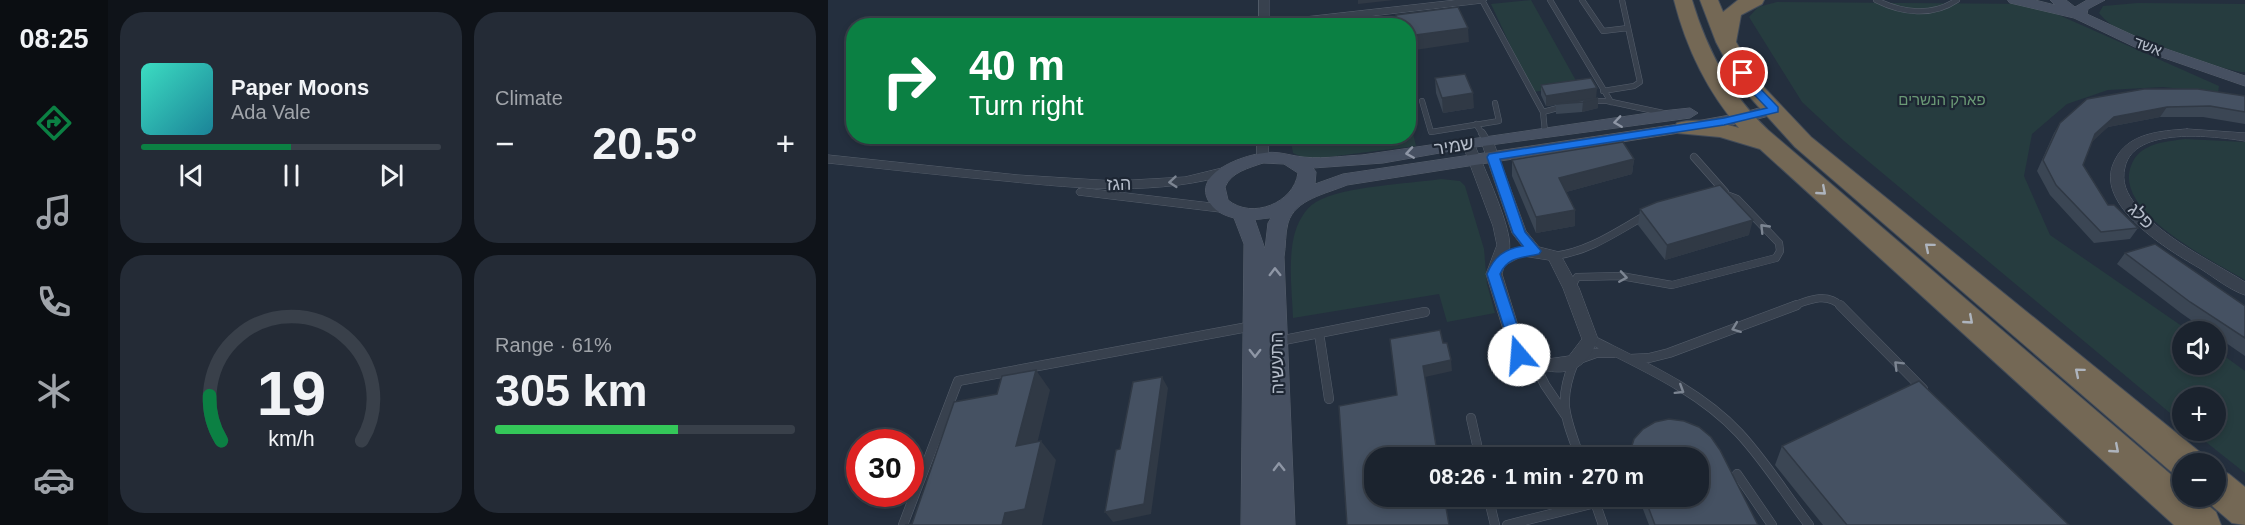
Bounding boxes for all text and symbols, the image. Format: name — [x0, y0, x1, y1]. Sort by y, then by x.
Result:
text: 08:25 — [19, 24, 89, 54]
street label: אשד — [2132, 33, 2165, 59]
icon: right — [870, 42, 948, 120]
text: 40 m — [969, 42, 1065, 89]
pin — [1717, 47, 1768, 98]
icon: arrive — [1726, 56, 1759, 89]
text: Paper Moons — [231, 75, 369, 100]
text: Climate — [495, 87, 563, 109]
text: Turn right — [969, 91, 1084, 121]
park label: פארק הנשרים — [1898, 91, 1986, 108]
text: Ada Vale — [231, 101, 311, 123]
icon: directions — [33, 102, 75, 144]
one-way arrow — [1614, 116, 1623, 128]
text: 20.5° — [592, 118, 698, 169]
text: − — [495, 125, 514, 162]
text: + — [776, 125, 795, 162]
street label: שמיר — [1433, 133, 1475, 159]
one-way arrow — [1406, 146, 1415, 158]
icon: previous — [175, 159, 208, 192]
icon: pause — [275, 159, 308, 192]
icon: next — [375, 159, 408, 192]
street label: הגז — [1106, 174, 1132, 194]
one-way arrow — [1169, 175, 1178, 188]
one-way arrow — [1815, 184, 1826, 195]
icon: music — [33, 191, 75, 233]
street label: פלג — [2124, 199, 2158, 233]
one-way arrow — [1761, 224, 1772, 235]
one-way arrow — [1925, 243, 1936, 254]
one-way arrow — [1268, 267, 1281, 276]
one-way arrow — [1617, 270, 1627, 283]
icon: phone — [33, 281, 75, 323]
one-way arrow — [1962, 313, 1973, 324]
one-way arrow — [1731, 321, 1742, 333]
map controls — [2172, 321, 2226, 507]
button: sound — [2172, 321, 2226, 375]
position arrow — [1487, 323, 1551, 387]
street label: התעשיה — [1266, 331, 1288, 395]
text: Range · 61% — [495, 334, 612, 356]
one-way arrow — [1249, 349, 1261, 358]
text: 19 — [256, 359, 326, 428]
one-way arrow — [1895, 361, 1906, 372]
text: 305 km — [495, 365, 648, 416]
one-way arrow — [2075, 368, 2086, 379]
icon: climate — [33, 370, 75, 412]
one-way arrow — [1674, 382, 1684, 394]
button: + — [2172, 387, 2226, 441]
text: km/h — [268, 427, 314, 451]
speed limit sign: 30 — [846, 429, 924, 507]
one-way arrow — [2108, 442, 2119, 453]
button: − — [2172, 453, 2226, 507]
icon: car — [33, 459, 75, 501]
one-way arrow — [1273, 462, 1286, 471]
text: 08:26 · 1 min · 270 m — [1429, 464, 1644, 489]

